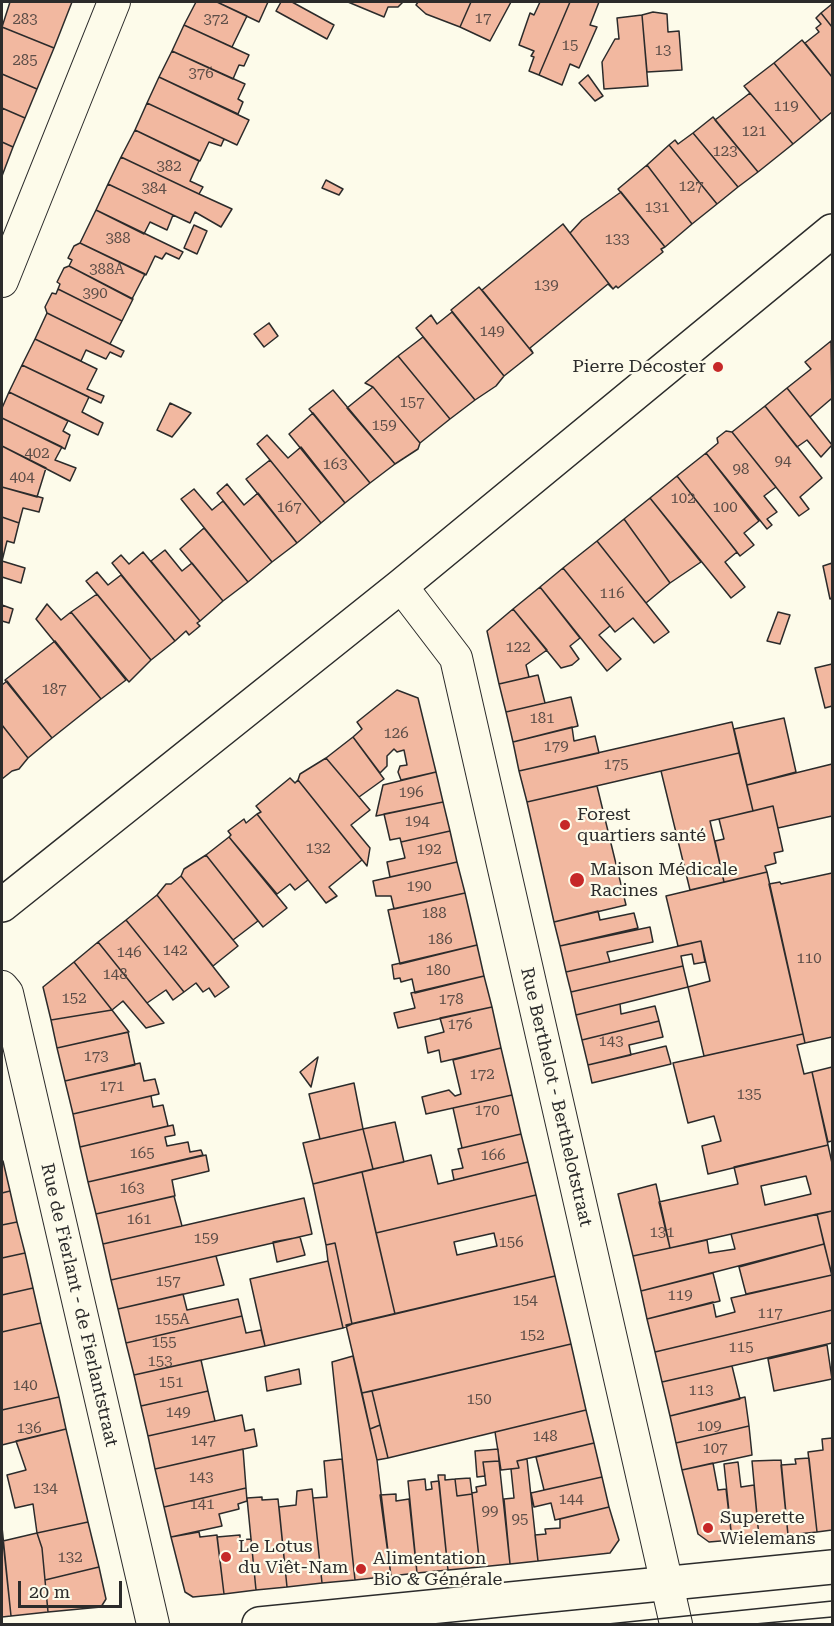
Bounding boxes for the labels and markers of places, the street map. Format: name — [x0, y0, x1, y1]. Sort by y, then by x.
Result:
place label: Pierre Decoster — [572, 356, 706, 378]
marker: Pierre Decoster — [711, 360, 725, 374]
place label: Forest quartiers santé — [577, 804, 706, 846]
marker: Forest quartiers santé — [558, 818, 572, 832]
place label: Maison Médicale Racines — [590, 859, 738, 902]
marker: Maison Médicale Racines — [568, 871, 586, 889]
place label: Superette Wielemans — [720, 1507, 815, 1550]
marker: Superette Wielemans — [701, 1521, 715, 1535]
place label: Le Lotus du Viêt-Nam — [238, 1536, 348, 1578]
place label: Alimentation Bio & Générale — [373, 1548, 502, 1590]
marker: Le Lotus du Viêt-Nam — [219, 1550, 233, 1564]
marker: Alimentation Bio & Générale — [354, 1562, 368, 1576]

